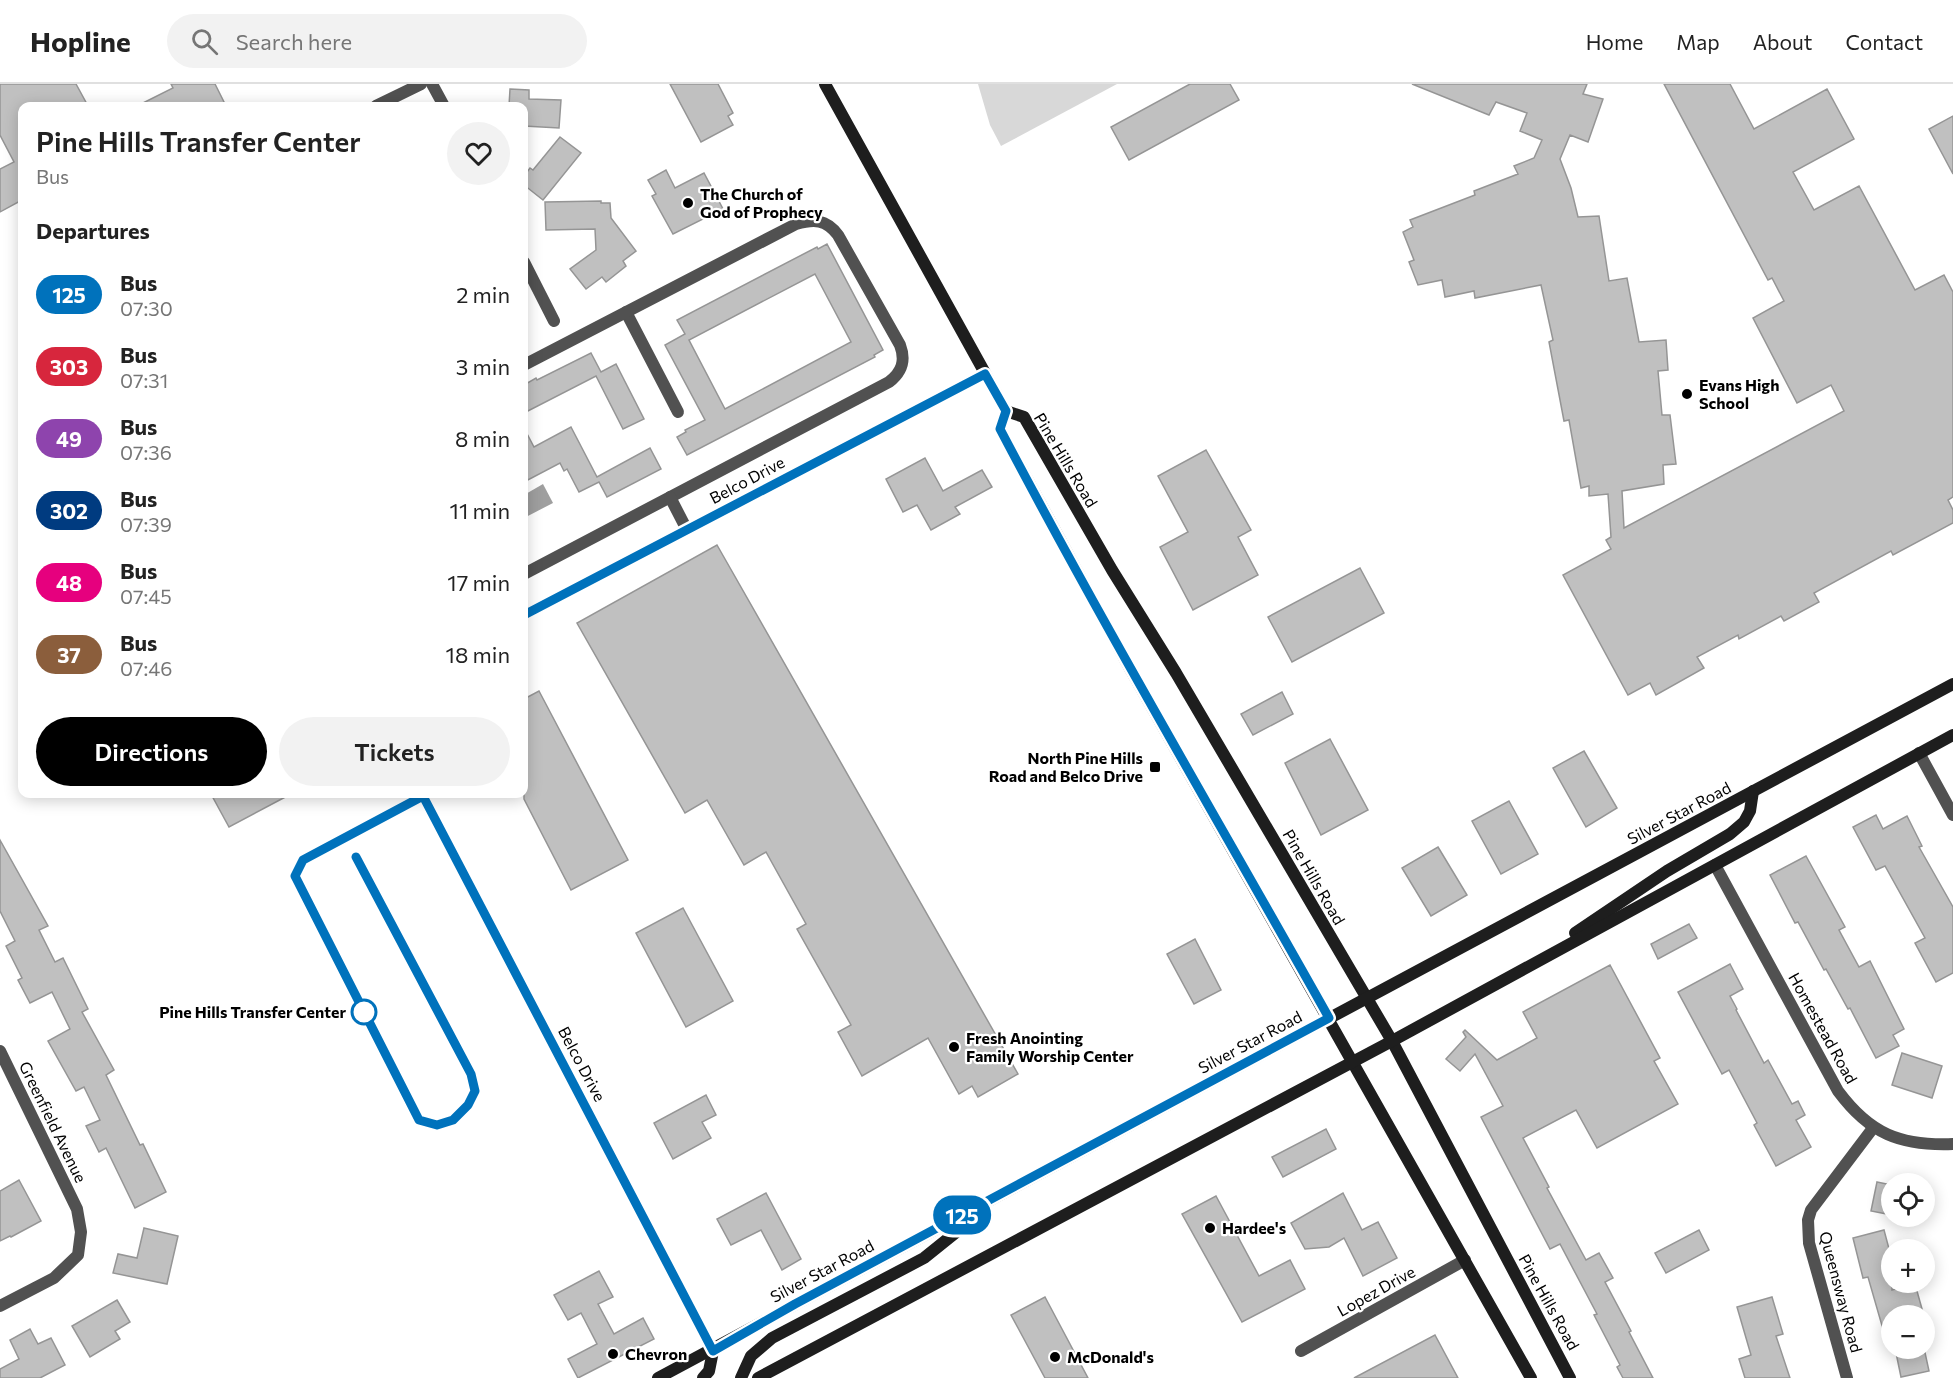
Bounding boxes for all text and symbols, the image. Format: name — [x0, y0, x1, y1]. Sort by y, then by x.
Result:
search box — [167, 14, 587, 68]
text: Hopline — [30, 24, 131, 58]
icon: search — [188, 25, 221, 58]
text: Search here — [236, 28, 352, 55]
text: Home — [1586, 29, 1643, 54]
text: Map — [1676, 29, 1720, 54]
text: About — [1753, 29, 1812, 54]
text: Contact — [1845, 29, 1923, 54]
button: heart — [447, 122, 510, 185]
text: Pine Hills Transfer Center — [36, 124, 361, 158]
text: Bus — [36, 164, 69, 188]
place label: The Church of God of Prophecy — [700, 184, 823, 221]
marker: The Church of God of Prophecy — [681, 196, 695, 210]
text: Departures — [36, 217, 150, 244]
text: Bus — [120, 269, 157, 296]
text: 2 min — [456, 281, 510, 308]
text: 125 — [52, 282, 86, 307]
text: 07:30 — [120, 296, 173, 320]
text: Bus — [120, 341, 157, 368]
text: 3 min — [456, 353, 510, 380]
text: 303 — [50, 354, 88, 379]
text: 07:31 — [120, 368, 168, 392]
place label: Evans High School — [1699, 375, 1779, 412]
marker: Evans High School — [1680, 387, 1694, 401]
street label: Pine Hills Road — [1031, 409, 1102, 510]
text: Bus — [120, 413, 157, 440]
text: 8 min — [455, 425, 510, 452]
text: 49 — [56, 426, 82, 451]
text: 07:36 — [120, 440, 172, 464]
street label: Belco Drive — [706, 452, 787, 507]
text: Bus — [120, 485, 157, 512]
text: 11 min — [450, 497, 510, 524]
text: 302 — [50, 498, 88, 523]
text: 07:39 — [120, 512, 172, 536]
text: Bus — [120, 557, 157, 584]
text: 17 min — [447, 569, 510, 596]
text: 48 — [56, 570, 82, 595]
text: 07:45 — [120, 584, 172, 608]
text: Bus — [120, 629, 157, 656]
text: 18 min — [446, 641, 510, 668]
text: 37 — [57, 642, 81, 667]
text: 07:46 — [120, 656, 172, 680]
button: Directions — [36, 717, 267, 786]
button: Tickets — [279, 717, 510, 786]
place label: North Pine Hills Road and Belco Drive — [989, 748, 1143, 785]
marker: North Pine Hills Road and Belco Drive — [1148, 760, 1162, 774]
street label: Silver Star Road — [1624, 777, 1734, 848]
street label: Pine Hills Road — [1280, 826, 1349, 928]
street label: Homestead Road — [1785, 969, 1862, 1087]
marker: Pine Hills Transfer Center — [351, 999, 377, 1025]
place label: Pine Hills Transfer Center — [159, 1002, 346, 1021]
street label: Silver Star Road — [1195, 1006, 1305, 1077]
street label: Belco Drive — [555, 1023, 610, 1104]
place label: Fresh Anointing Family Worship Center — [966, 1028, 1134, 1065]
marker: Fresh Anointing Family Worship Center — [947, 1040, 961, 1054]
street label: Greenfield Avenue — [16, 1058, 91, 1185]
map controls — [1881, 1173, 1935, 1359]
button: locate — [1881, 1173, 1935, 1227]
line badge: 125 — [928, 1196, 996, 1234]
text: 125 — [945, 1203, 979, 1228]
place label: Hardee's — [1222, 1218, 1286, 1237]
marker: Hardee's — [1203, 1221, 1217, 1235]
street label: Queensway Road — [1816, 1229, 1867, 1355]
street label: Silver Star Road — [767, 1235, 877, 1306]
button: + — [1881, 1239, 1935, 1293]
street label: Pine Hills Road — [1515, 1250, 1584, 1353]
street label: Lopez Drive — [1333, 1261, 1418, 1320]
button: − — [1881, 1305, 1935, 1359]
place label: Chevron — [625, 1344, 687, 1363]
marker: Chevron — [606, 1347, 620, 1361]
place label: McDonald's — [1067, 1347, 1154, 1366]
marker: McDonald's — [1048, 1350, 1062, 1364]

